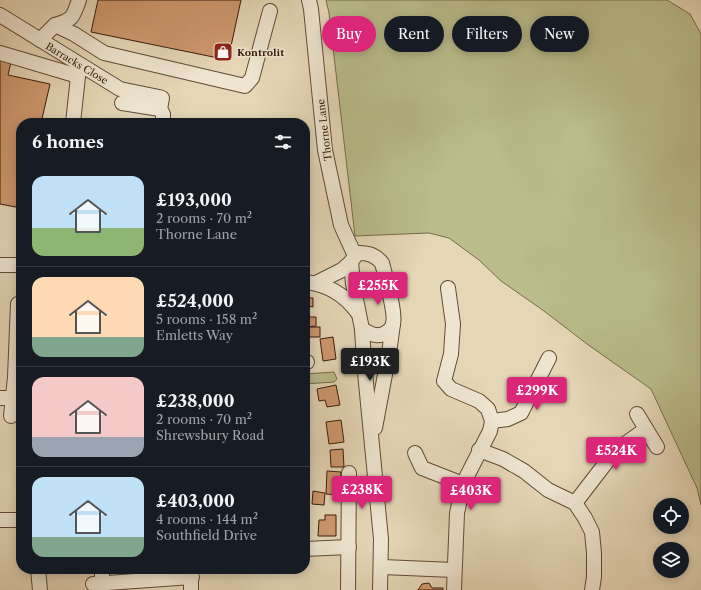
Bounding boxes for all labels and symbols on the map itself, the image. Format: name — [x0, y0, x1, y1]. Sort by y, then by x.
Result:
street label: Barracks Close — [43, 40, 111, 87]
shop icon: Kontrolit — [212, 41, 234, 63]
place label: Kontrolit — [237, 46, 284, 59]
street label: Thorne Lane — [314, 98, 335, 162]
pin: £255K — [350, 272, 406, 306]
pin: £193K — [342, 348, 398, 382]
pin: £299K — [509, 377, 565, 411]
pin: £524K — [588, 437, 644, 471]
pin: £238K — [334, 476, 390, 510]
pin: £403K — [443, 477, 499, 511]

